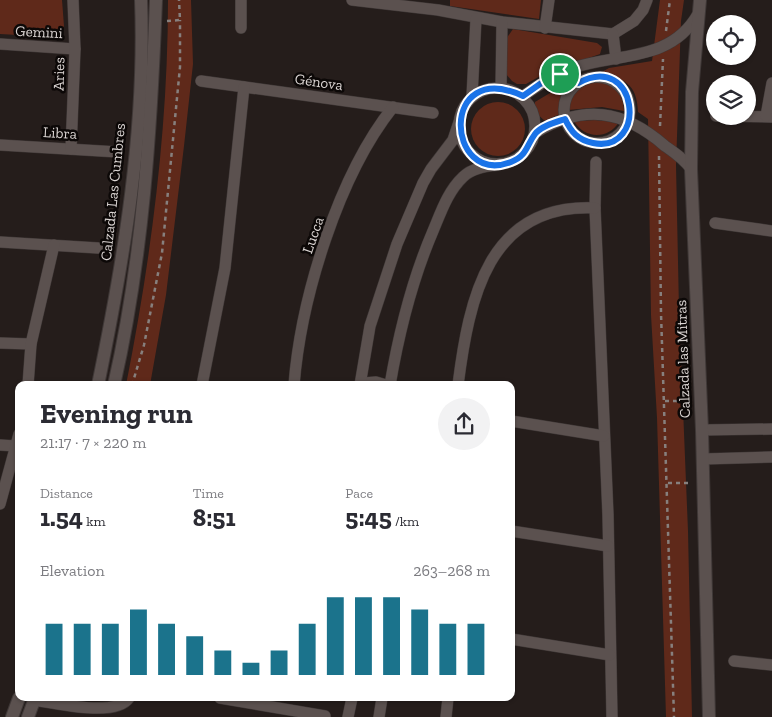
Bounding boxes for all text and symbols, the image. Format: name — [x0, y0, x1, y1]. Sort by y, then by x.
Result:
map controls — [706, 15, 756, 125]
button: locate — [706, 15, 756, 65]
street label: Gemini — [15, 22, 63, 42]
pin — [539, 53, 581, 95]
street label: Aries — [49, 57, 69, 91]
icon: arrive — [546, 60, 574, 88]
street label: Génova — [294, 70, 344, 94]
button: layers — [706, 75, 756, 125]
street label: Calzada Las Cumbres — [97, 122, 129, 262]
street label: Libra — [43, 123, 77, 143]
street label: Lucca — [298, 214, 328, 256]
street label: Calzada las Mitras — [672, 300, 694, 418]
text: Evening run — [40, 397, 193, 430]
button: share — [438, 398, 490, 450]
text: 21:17 · 7 × 220 m — [40, 433, 146, 452]
text: Distance — [40, 485, 93, 502]
text: Time — [193, 485, 224, 502]
text: Pace — [345, 485, 373, 502]
text: 1.54 — [40, 502, 83, 532]
text: 8:51 — [193, 502, 235, 532]
text: 5:45 — [345, 502, 392, 532]
text: km — [83, 513, 106, 530]
text: /km — [392, 513, 419, 530]
text: Elevation — [40, 561, 105, 580]
text: 263–268 m — [413, 561, 490, 580]

